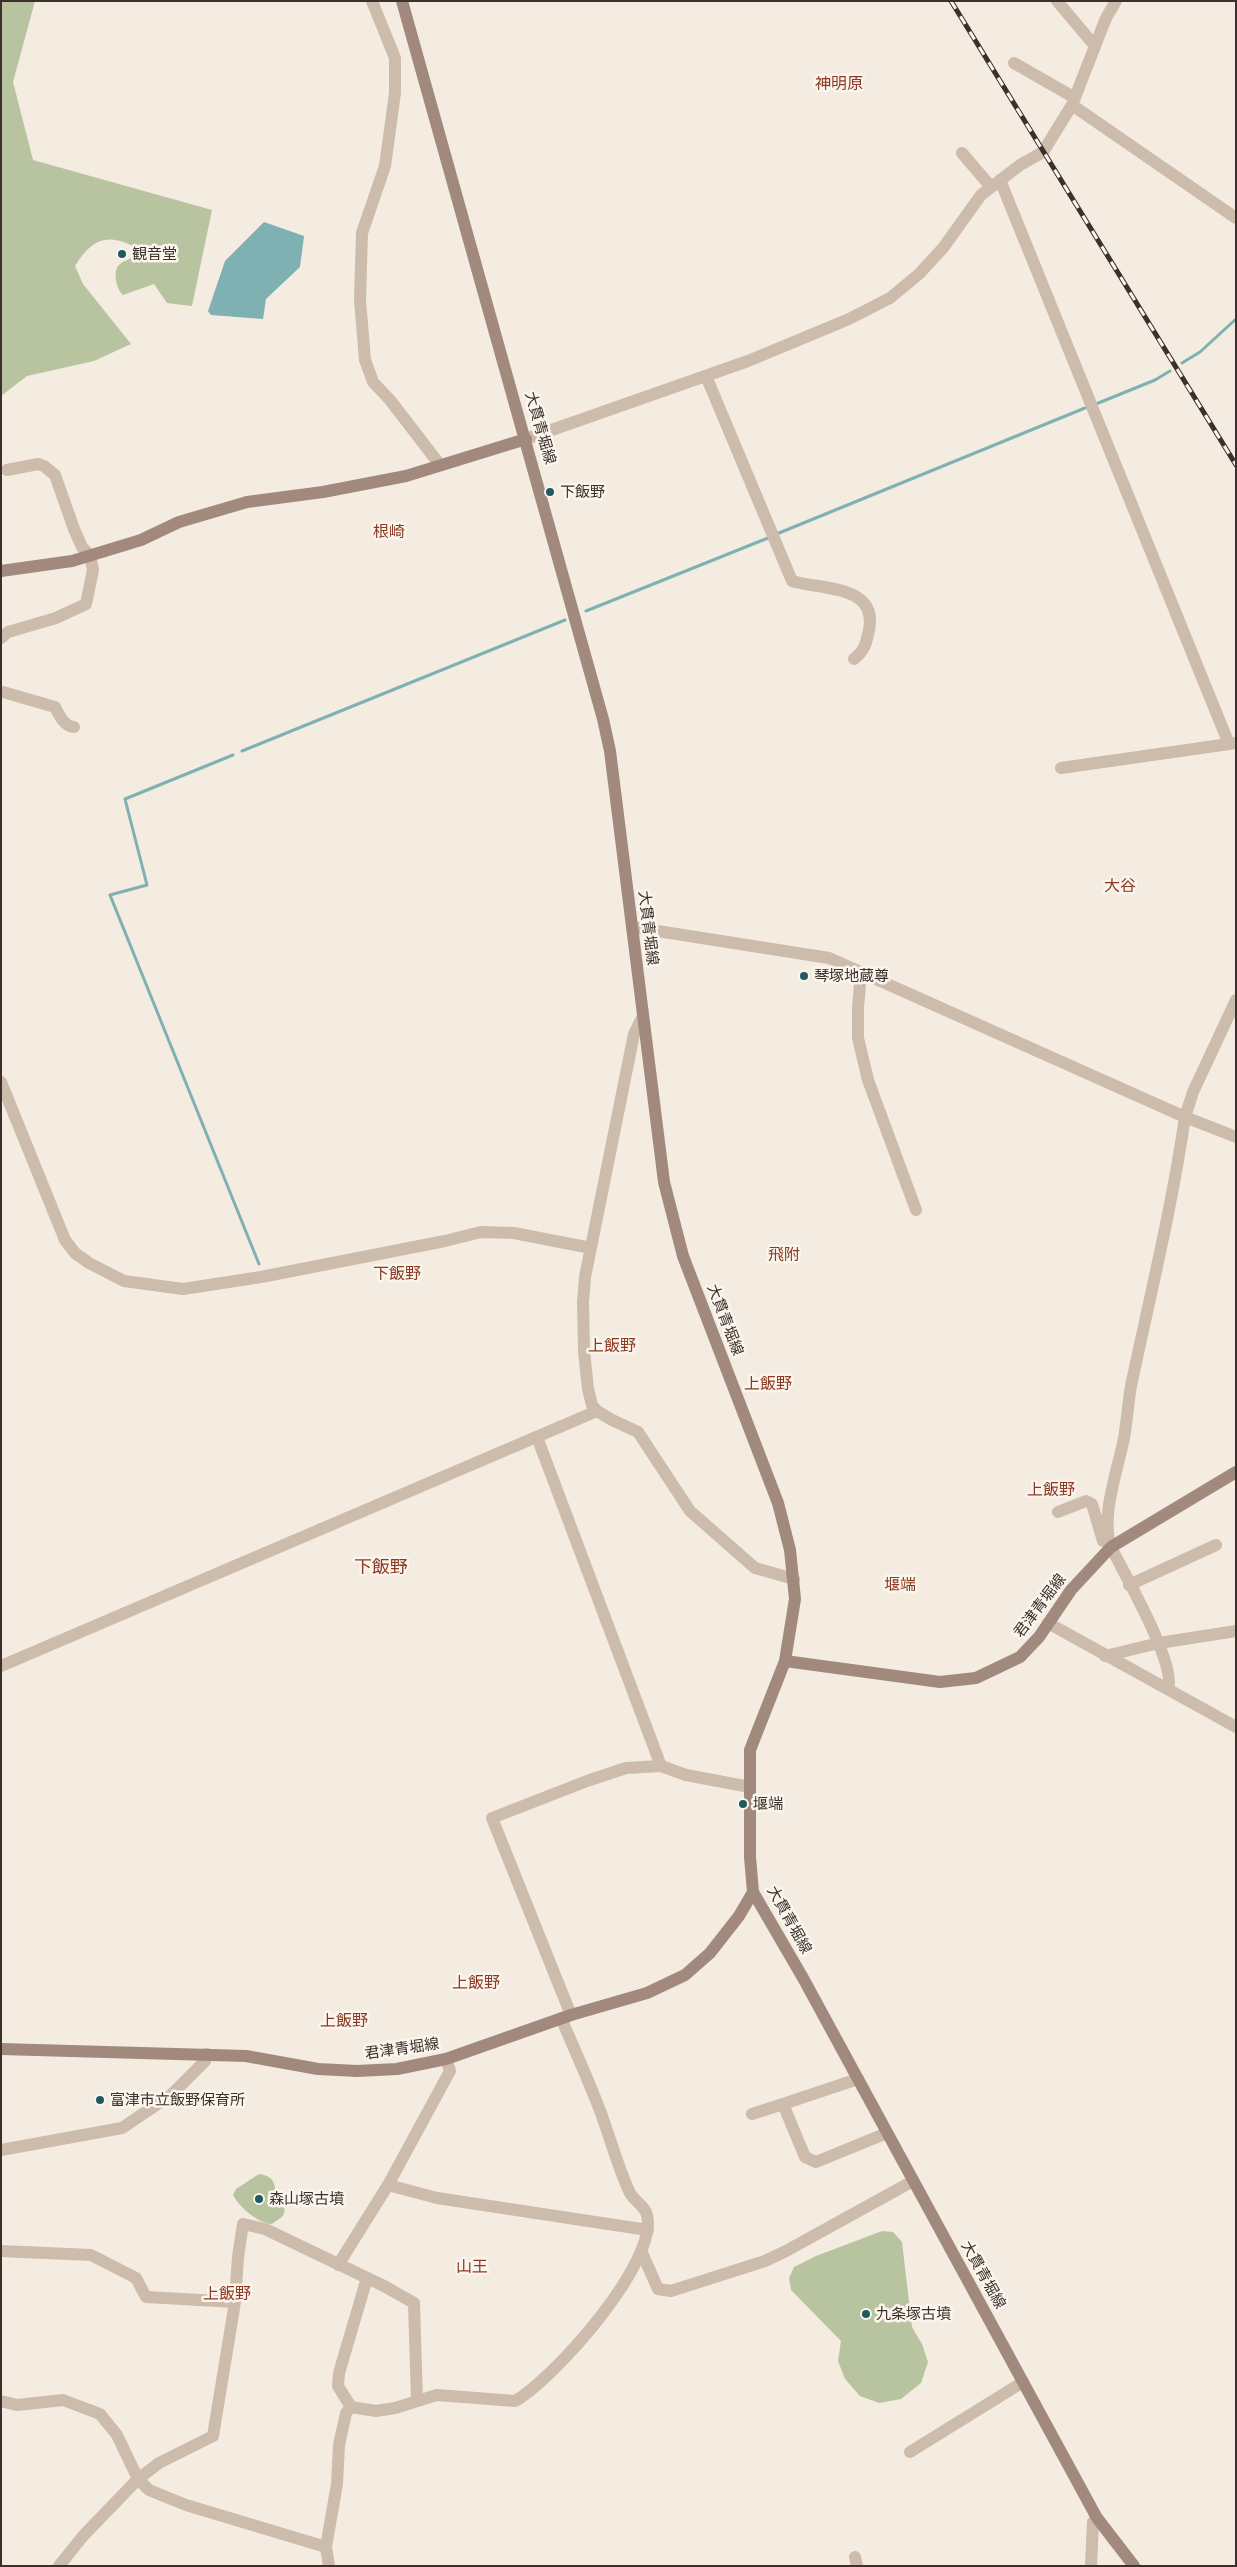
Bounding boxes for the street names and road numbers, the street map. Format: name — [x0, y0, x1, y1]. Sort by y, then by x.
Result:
street label: 大貫青堀線 — [521, 389, 559, 467]
street label: 大貫青堀線 — [634, 890, 662, 966]
street label: 大貫青堀線 — [703, 1282, 747, 1358]
street label: 君津青堀線 — [1010, 1571, 1070, 1641]
street label: 大貫青堀線 — [763, 1883, 815, 1957]
street label: 君津青堀線 — [364, 2035, 440, 2063]
street label: 大貫青堀線 — [957, 2238, 1009, 2312]

